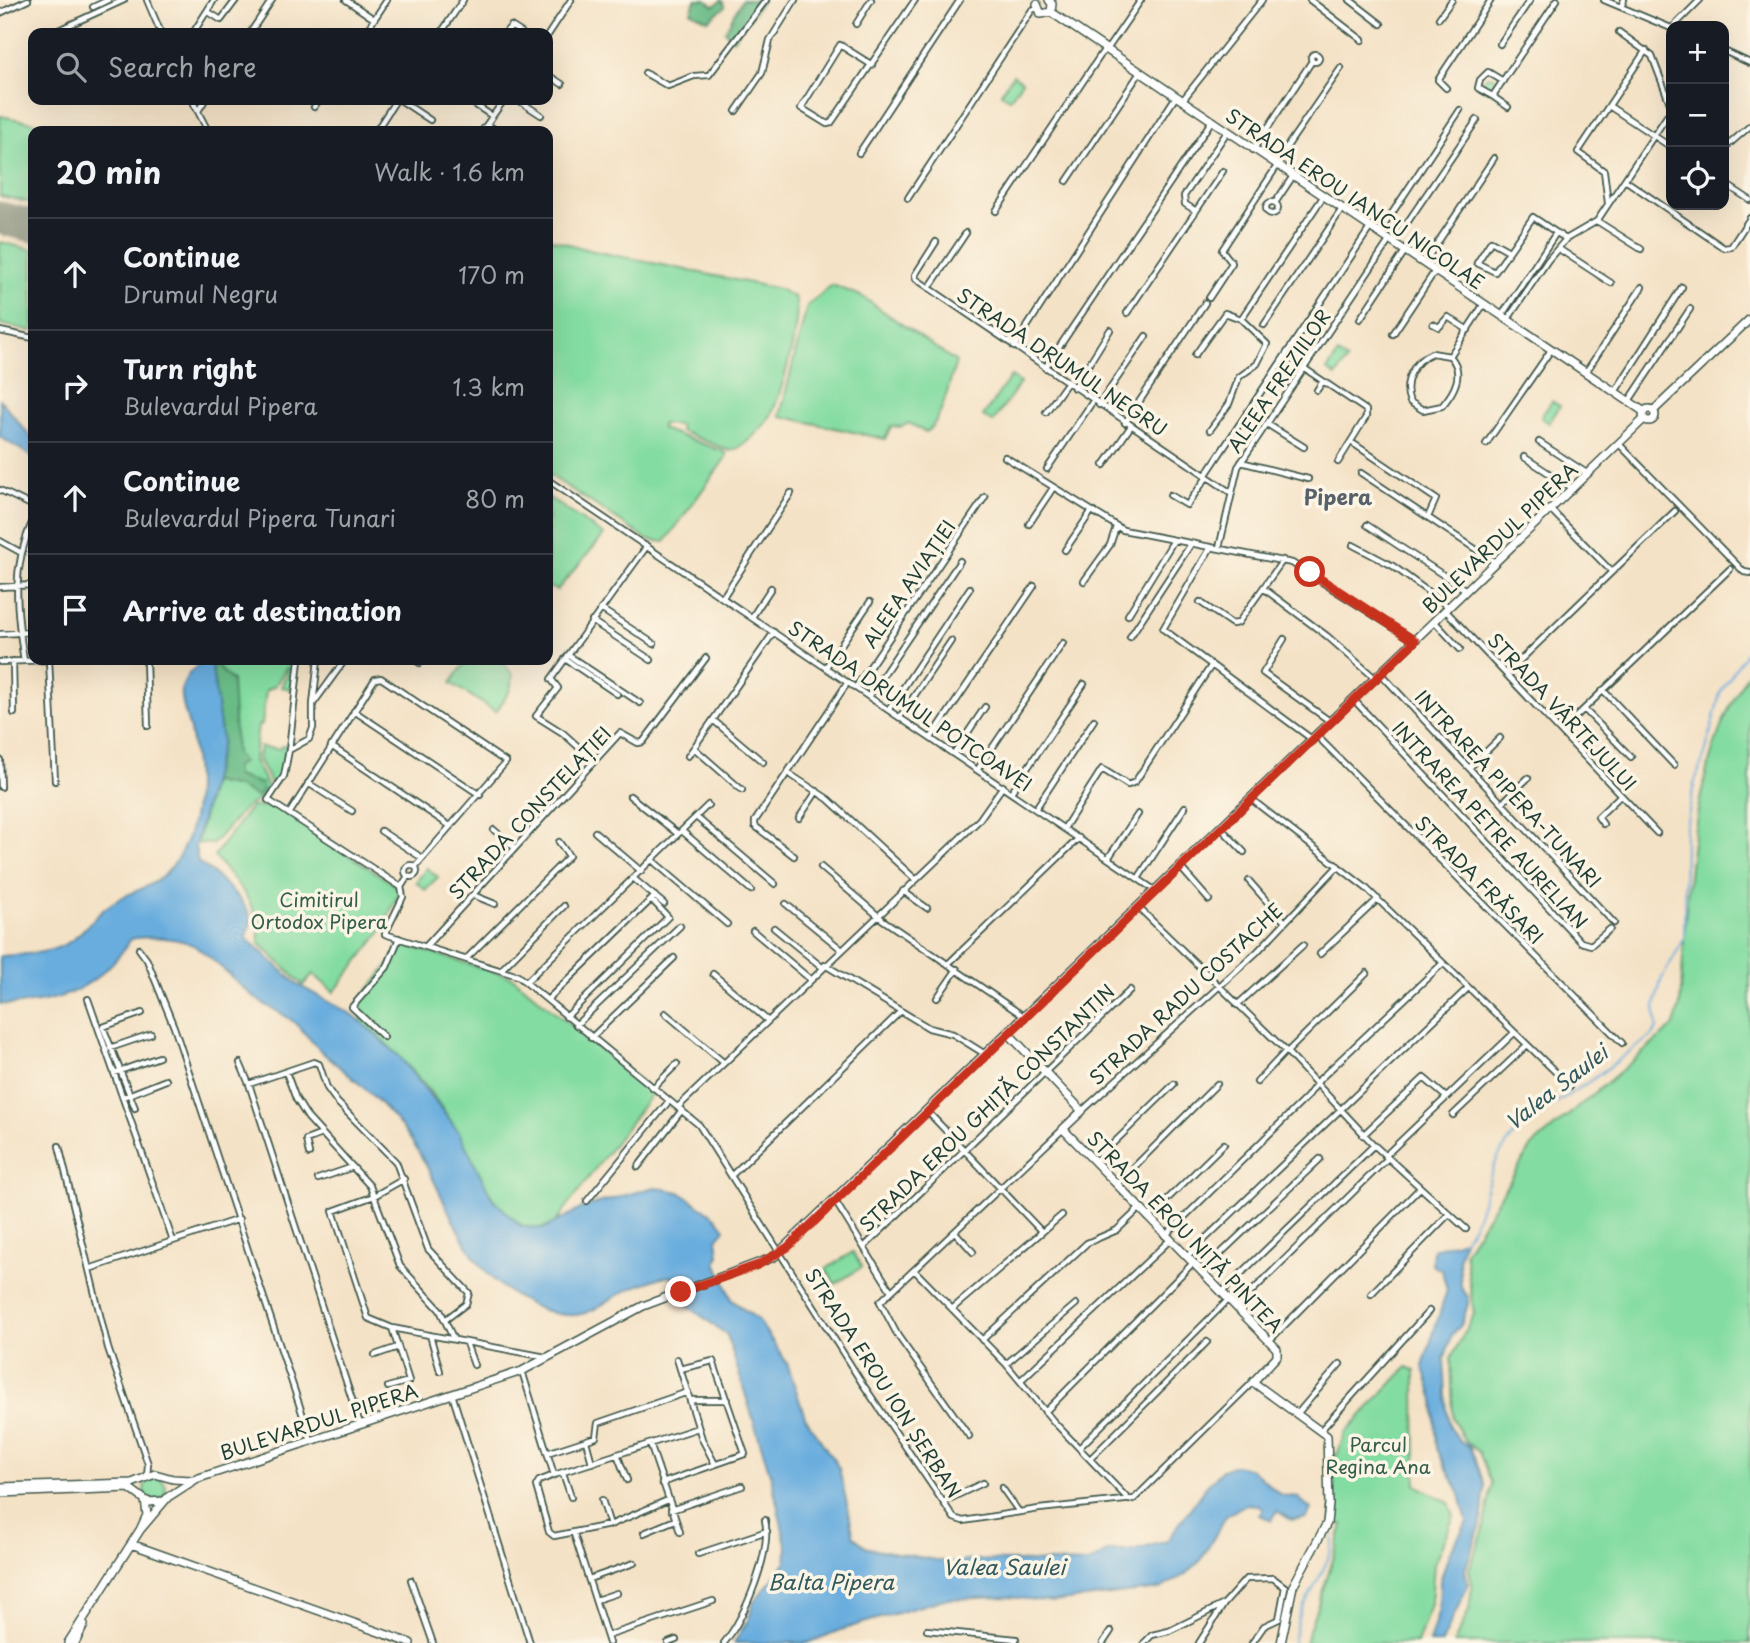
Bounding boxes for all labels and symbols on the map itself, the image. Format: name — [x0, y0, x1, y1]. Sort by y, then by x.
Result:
street label: STRADA EROU IANCU NICOLAE — [1221, 101, 1491, 296]
street label: STRADA DRUMUL NEGRU — [952, 280, 1173, 442]
street label: ALEEA FREZIILOR — [1220, 303, 1337, 458]
street label: BULEVARDUL PIPERA — [1415, 455, 1583, 619]
district label: Pipera — [1304, 480, 1373, 512]
street label: ALEEA AVIAȚIEI — [855, 514, 961, 653]
route start — [1294, 556, 1325, 587]
street label: STRADA DRUMUL POTCOAVEI — [783, 613, 1038, 797]
street label: STRADA VÂRTEJULUI — [1482, 626, 1644, 797]
street label: INTRAREA PIPERA-TUNARI — [1409, 683, 1608, 894]
street label: INTRAREA PETRE AURELIAN — [1387, 714, 1595, 934]
street label: STRADA CONSTELAȚIEI — [441, 720, 617, 905]
street label: STRADA FRĂSARI — [1409, 809, 1550, 950]
park label: Cimitirul Ortodox Pipera — [251, 885, 388, 935]
street label: STRADA RADU COSTACHE — [1082, 896, 1288, 1091]
street label: STRADA EROU GHIȚĂ CONSTANTIN — [852, 977, 1120, 1238]
water label: Valea Saulei — [1498, 1034, 1616, 1137]
street label: STRADA EROU NIȚĂ PINTEA — [1081, 1124, 1290, 1339]
street label: STRADA EROU ION ȘERBAN — [799, 1262, 969, 1503]
route end — [665, 1276, 696, 1307]
street label: BULEVARDUL PIPERA — [216, 1376, 421, 1466]
park label: Parcul Regina Ana — [1326, 1430, 1431, 1480]
water label: Valea Saulei — [943, 1550, 1068, 1582]
water label: Balta Pipera — [768, 1565, 895, 1597]

